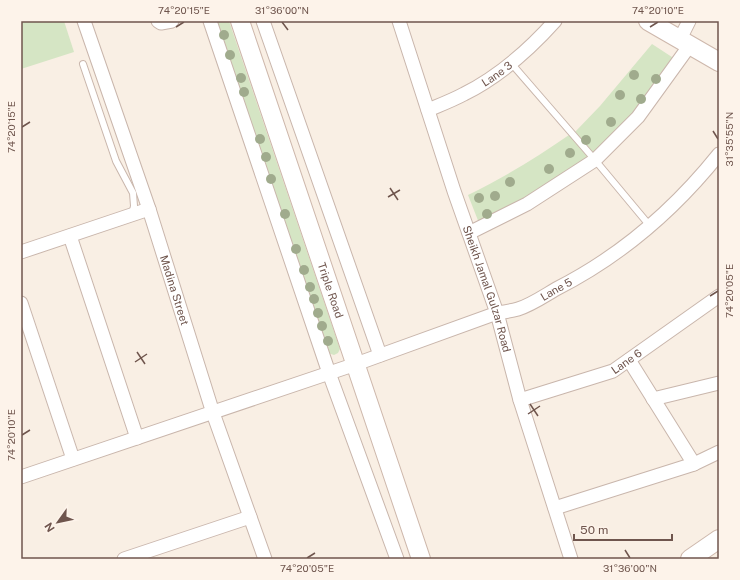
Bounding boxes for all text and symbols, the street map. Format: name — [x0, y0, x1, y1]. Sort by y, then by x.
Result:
text: 74°20'15"E — [158, 4, 210, 16]
text: 31°36'00"N — [255, 4, 309, 16]
text: 74°20'10"E — [632, 4, 684, 16]
street label: Lane 3 — [480, 59, 515, 89]
text: 74°20'15"E — [5, 101, 17, 153]
text: 31°35'55"N — [723, 112, 735, 166]
street label: Sheikh Jamal Gulzar Road — [461, 224, 513, 353]
street label: Madina Street — [158, 254, 191, 327]
street label: Triple Road — [316, 261, 345, 320]
text: 74°20'05"E — [723, 264, 735, 318]
street label: Lane 5 — [538, 276, 574, 303]
street label: Lane 6 — [609, 347, 644, 376]
text: 74°20'10"E — [5, 409, 17, 461]
north arrow — [38, 502, 78, 542]
scale bar — [574, 516, 672, 542]
text: N — [42, 521, 57, 534]
text: 50 m — [580, 523, 608, 537]
text: 74°20'05"E — [280, 562, 334, 574]
text: 31°36'00"N — [603, 562, 657, 574]

